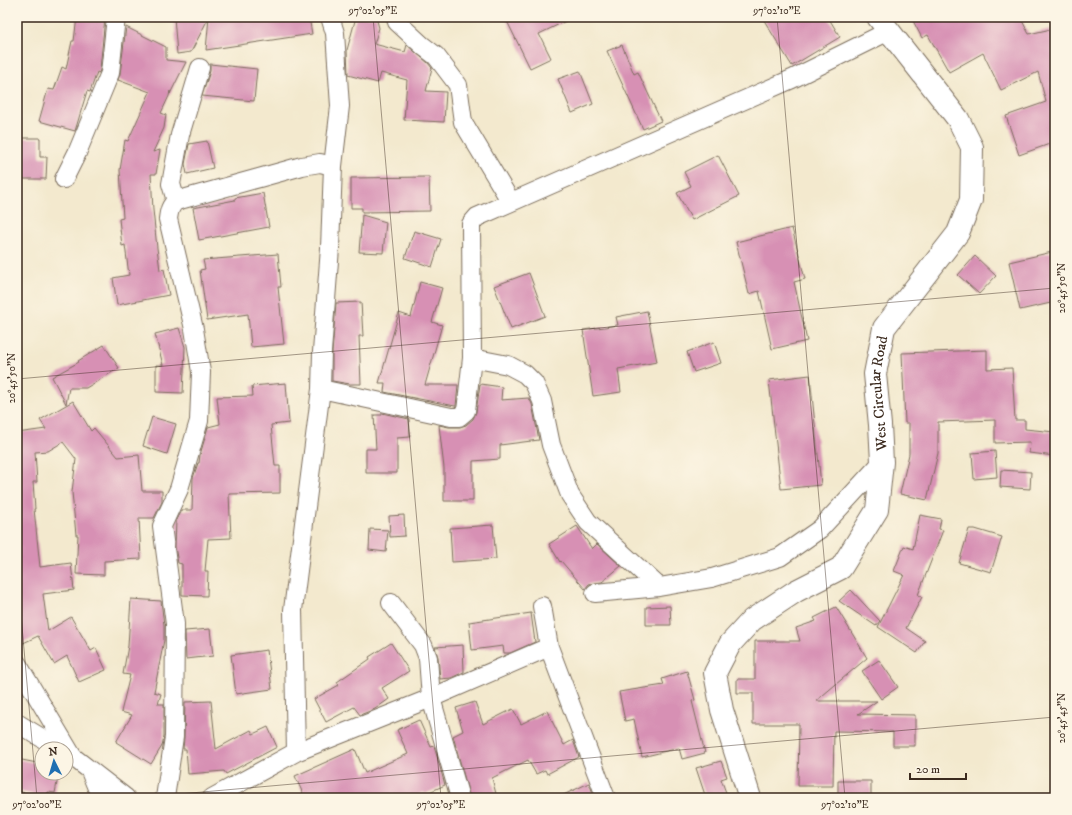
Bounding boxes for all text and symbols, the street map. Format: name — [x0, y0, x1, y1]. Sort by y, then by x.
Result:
text: 97°02'05"E — [348, 5, 397, 17]
text: 97°02'10"E — [752, 5, 801, 17]
text: 20°45'50"N — [1056, 263, 1068, 313]
street label: West Circular Road — [865, 334, 892, 453]
text: 20°45'50"N — [6, 353, 18, 403]
text: 20°45'45"N — [1056, 693, 1068, 743]
north arrow — [34, 741, 74, 781]
text: N — [48, 745, 58, 759]
scale bar — [910, 755, 966, 781]
text: 20 m — [916, 762, 940, 777]
text: 97°02'00"E — [11, 799, 62, 811]
text: 97°02'05"E — [416, 799, 465, 811]
text: 97°02'10"E — [820, 799, 869, 811]

